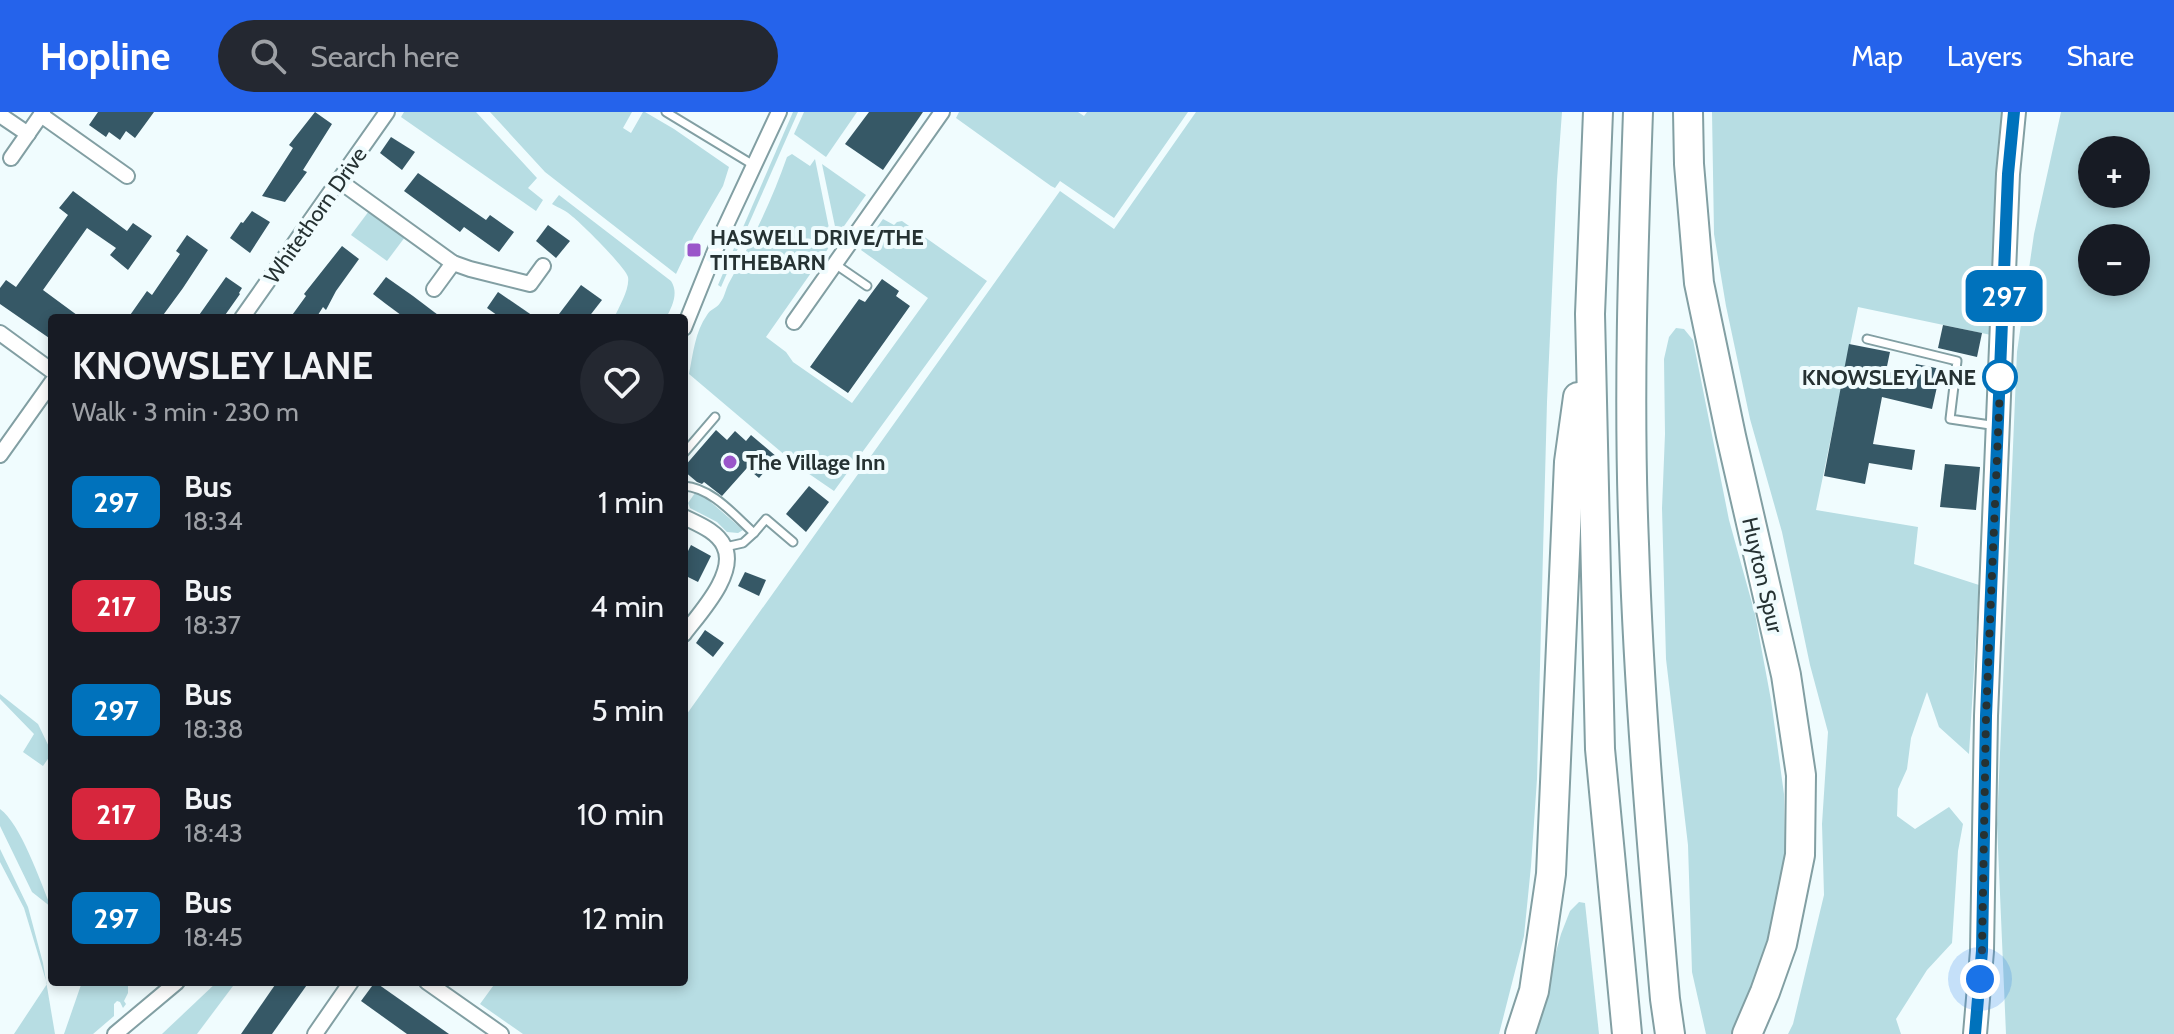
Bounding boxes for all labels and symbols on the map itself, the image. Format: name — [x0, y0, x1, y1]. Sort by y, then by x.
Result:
street label: Whitethorn Drive — [258, 142, 373, 289]
place label: HASWELL DRIVE/THE TITHEBARN — [710, 224, 924, 276]
marker: HASWELL DRIVE/THE TITHEBARN — [685, 241, 703, 259]
line badge: 297 — [1958, 270, 2050, 322]
marker: KNOWSLEY LANE — [1983, 360, 2017, 394]
place label: KNOWSLEY LANE — [1802, 364, 1976, 391]
place label: The Village Inn — [746, 449, 885, 476]
marker: The Village Inn — [721, 453, 739, 471]
street label: Huyton Spur — [1736, 515, 1789, 636]
your location — [1960, 959, 2000, 999]

